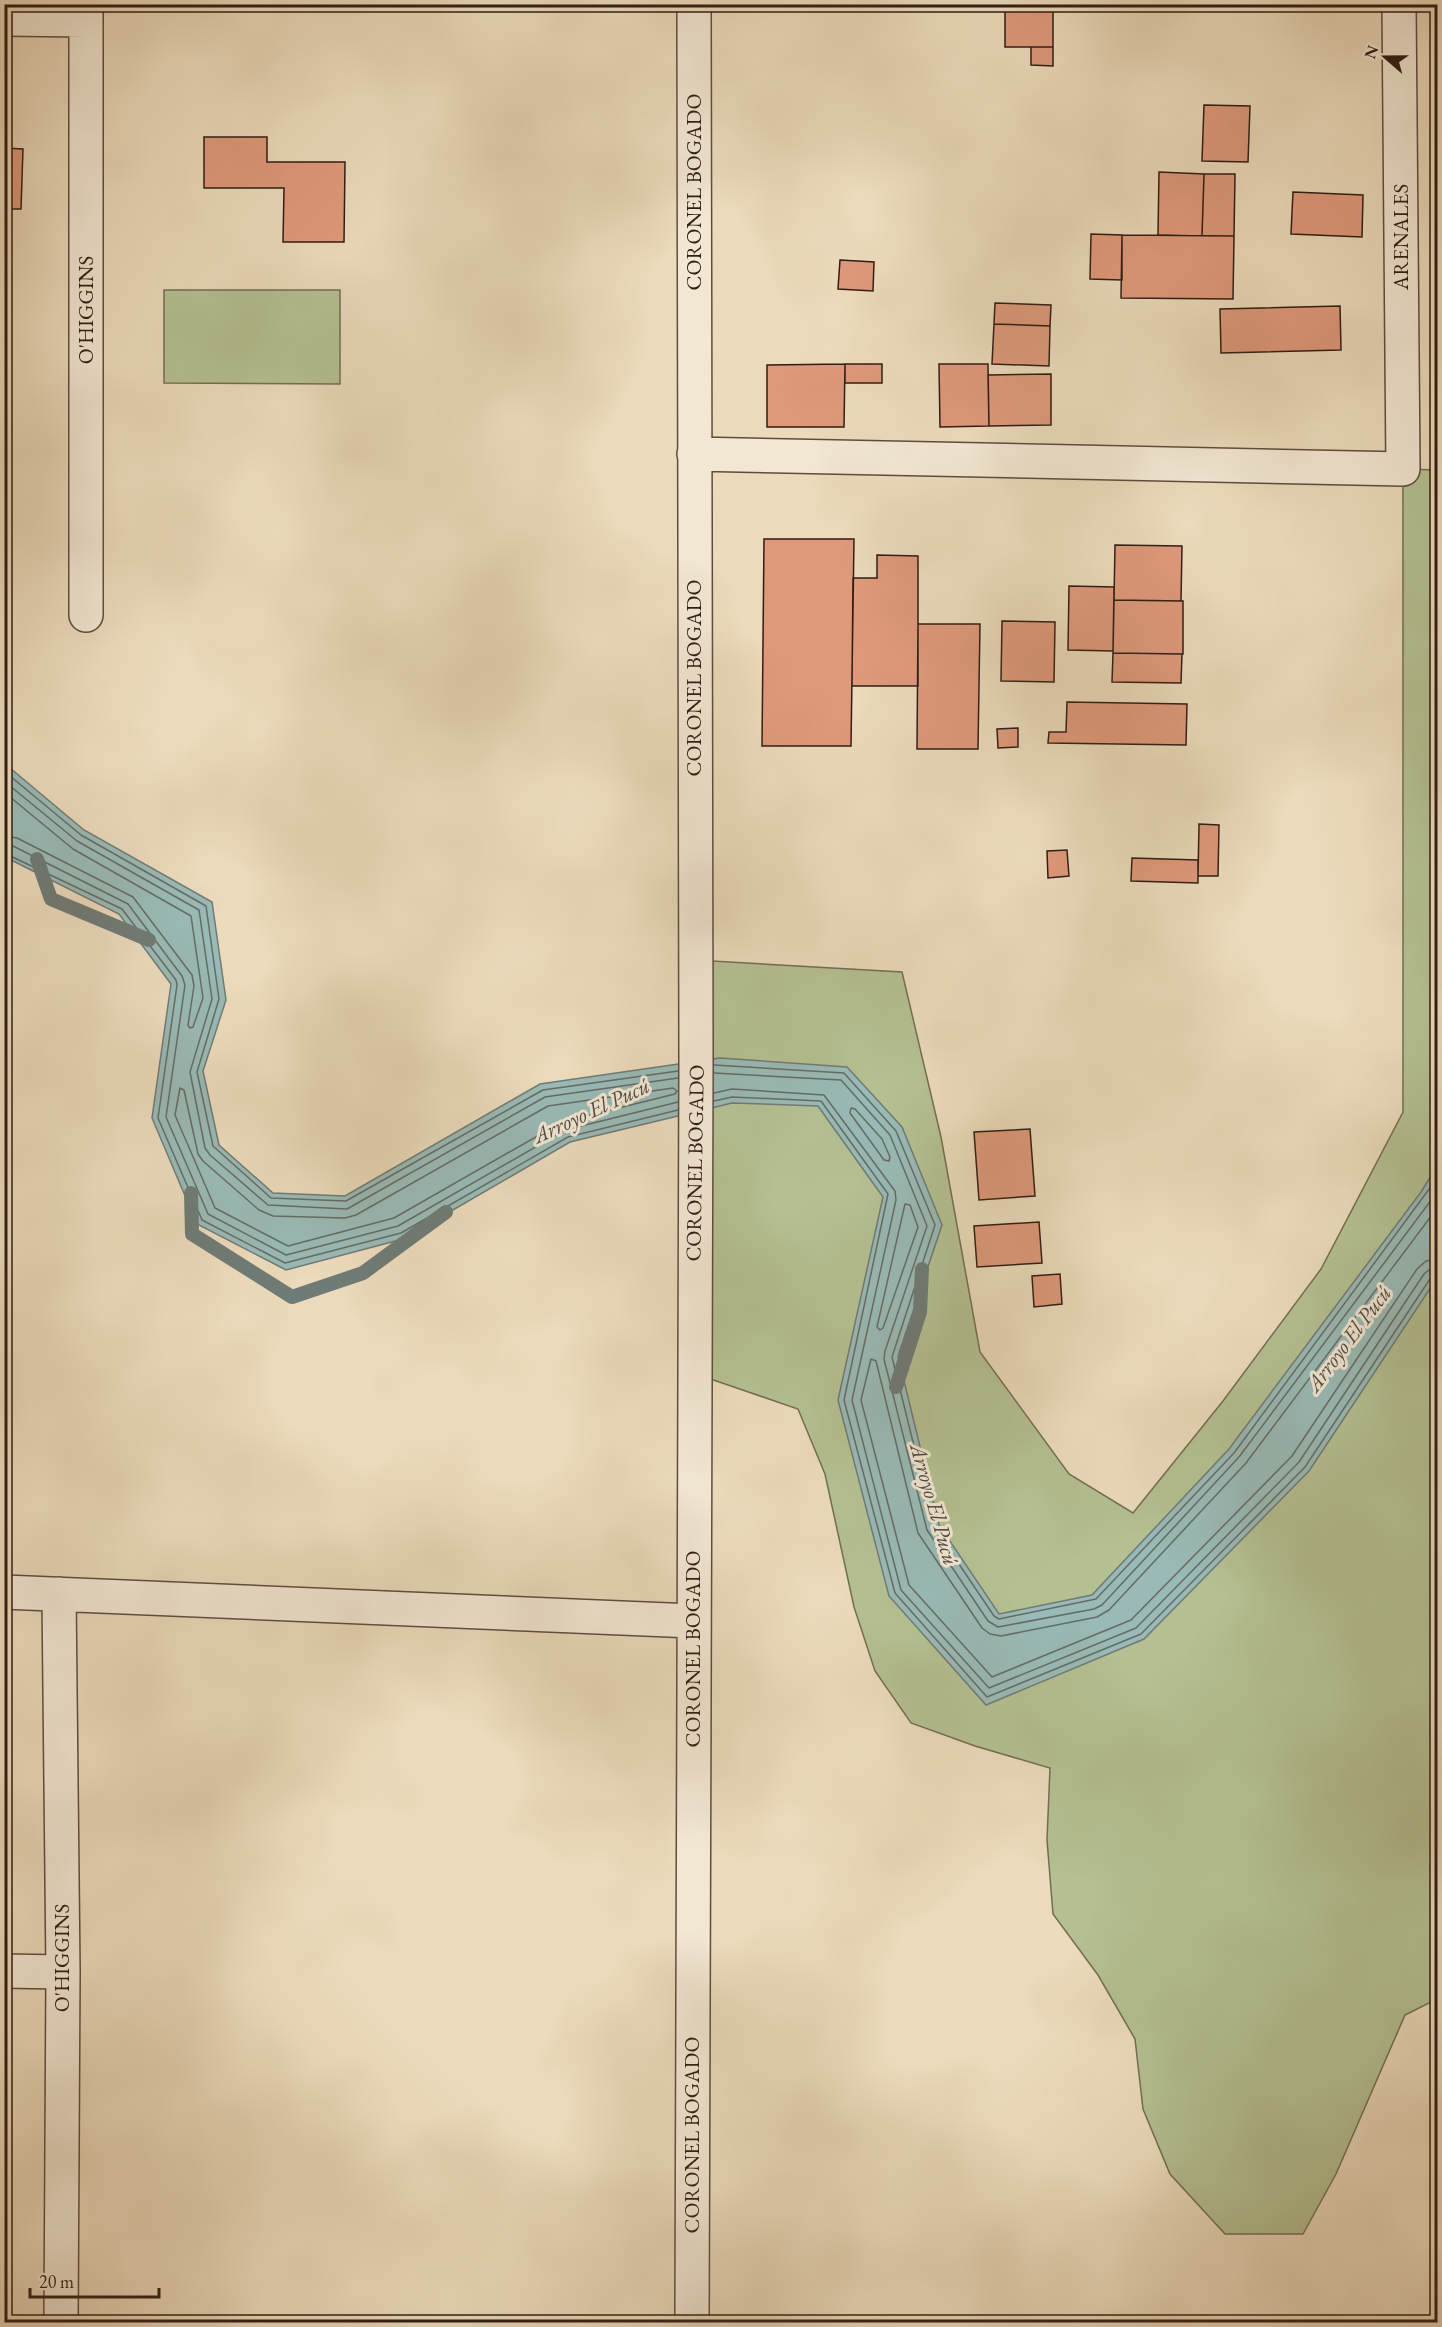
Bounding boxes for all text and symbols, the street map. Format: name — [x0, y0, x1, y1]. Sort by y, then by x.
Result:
north arrow — [1355, 27, 1415, 87]
text: N — [1359, 42, 1383, 62]
street label: CORONEL BOGADO — [680, 94, 707, 290]
street label: ARENALES — [1387, 184, 1414, 291]
street label: O'HIGGINS — [72, 256, 99, 364]
street label: CORONEL BOGADO — [680, 580, 707, 776]
street label: CORONEL BOGADO — [679, 1064, 710, 1262]
water label: Arroyo El Pucú — [526, 1071, 654, 1151]
water label: Arroyo El Pucú — [1298, 1279, 1398, 1399]
water label: Arroyo El Pucú — [903, 1438, 966, 1568]
street label: CORONEL BOGADO — [679, 1551, 706, 1747]
street label: O'HIGGINS — [48, 1904, 75, 2012]
street label: CORONEL BOGADO — [678, 2037, 705, 2233]
scale bar — [30, 2261, 159, 2299]
text: 20 m — [39, 2270, 74, 2293]

